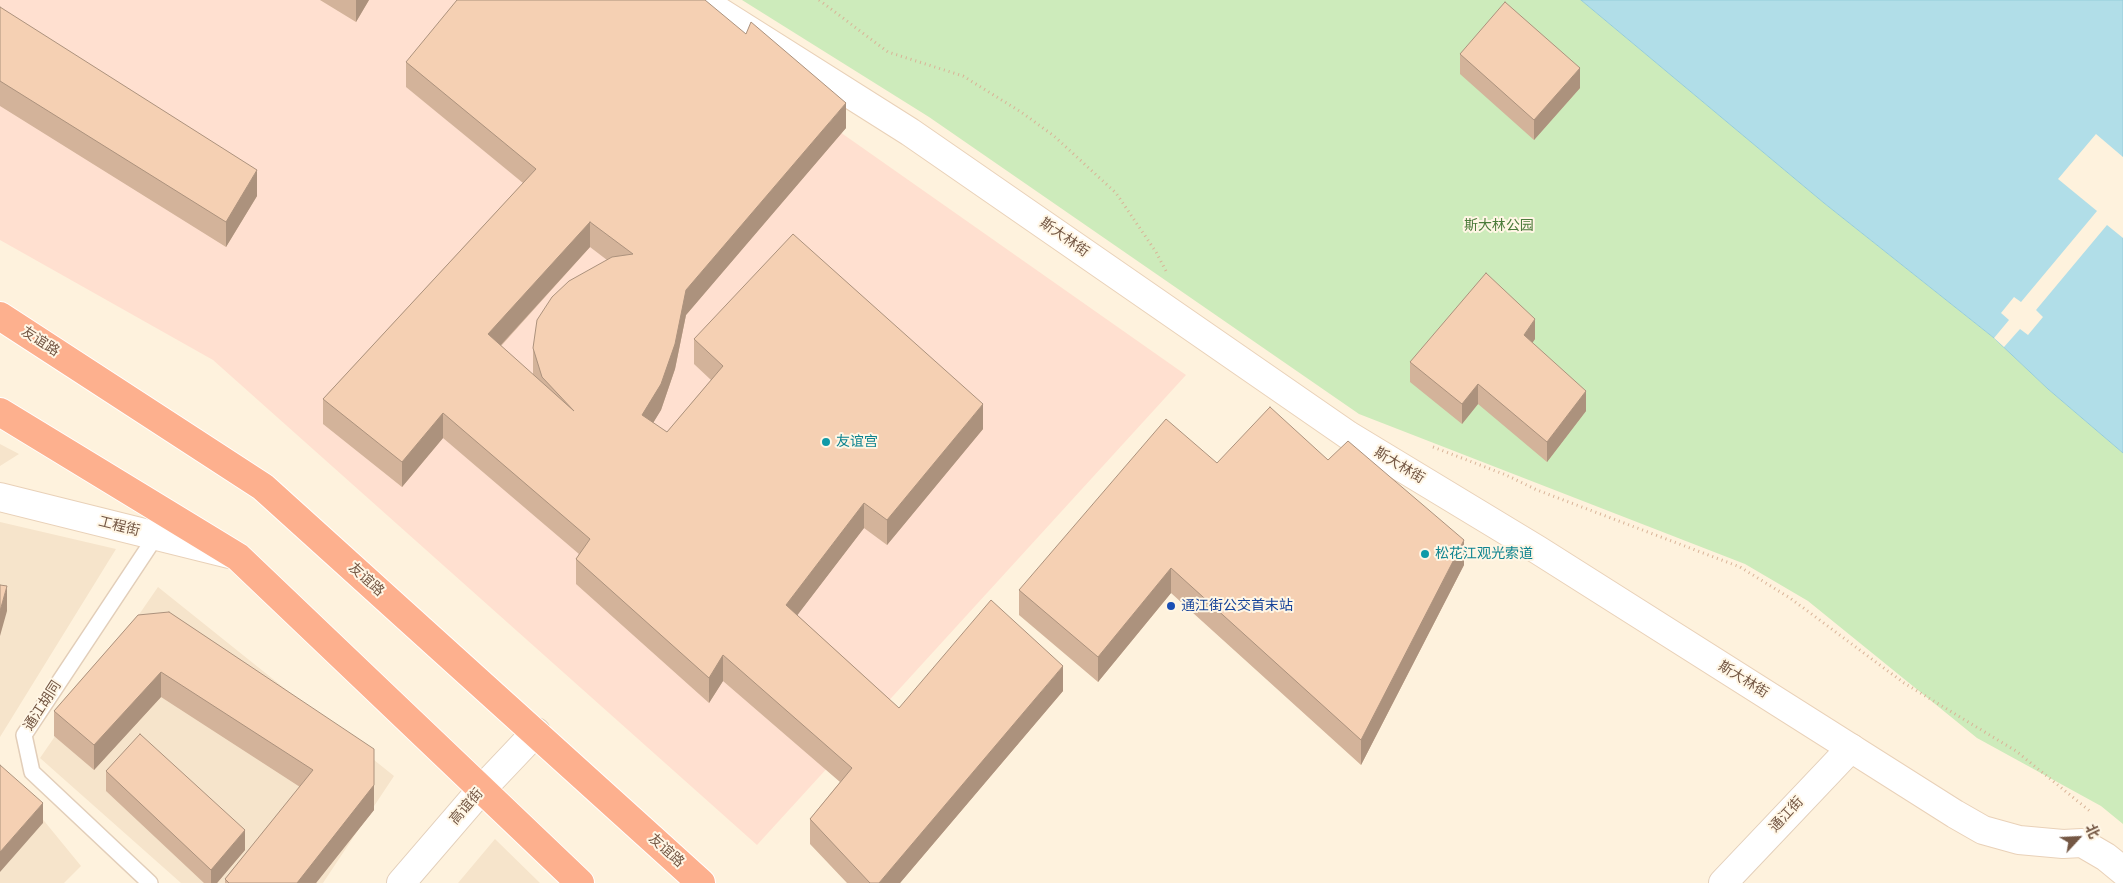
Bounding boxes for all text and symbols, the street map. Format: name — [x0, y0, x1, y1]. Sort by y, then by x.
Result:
street label: 斯大林街 — [1036, 215, 1092, 261]
park label: 斯大林公园 — [1464, 218, 1534, 234]
street label: 友谊路 — [18, 324, 62, 360]
place label: 友谊宫 — [836, 434, 878, 450]
marker: 友谊宫 — [820, 436, 832, 448]
street label: 斯大林街 — [1371, 444, 1427, 488]
street label: 工程街 — [97, 514, 141, 540]
place label: 松花江观光索道 — [1435, 546, 1533, 562]
marker: 松花江观光索道 — [1419, 548, 1431, 560]
street label: 友谊路 — [345, 560, 387, 600]
place label: 通江街公交首末站 — [1181, 598, 1293, 614]
marker: 通江街公交首末站 — [1165, 600, 1177, 612]
street label: 斯大林街 — [1715, 658, 1771, 702]
street label: 通江胡同 — [21, 678, 65, 734]
street label: 高谊街 — [447, 786, 487, 828]
street label: 通江街 — [1767, 794, 1807, 836]
north arrow — [2053, 813, 2103, 863]
text: 北 — [2081, 822, 2103, 841]
street label: 友谊路 — [645, 831, 687, 871]

